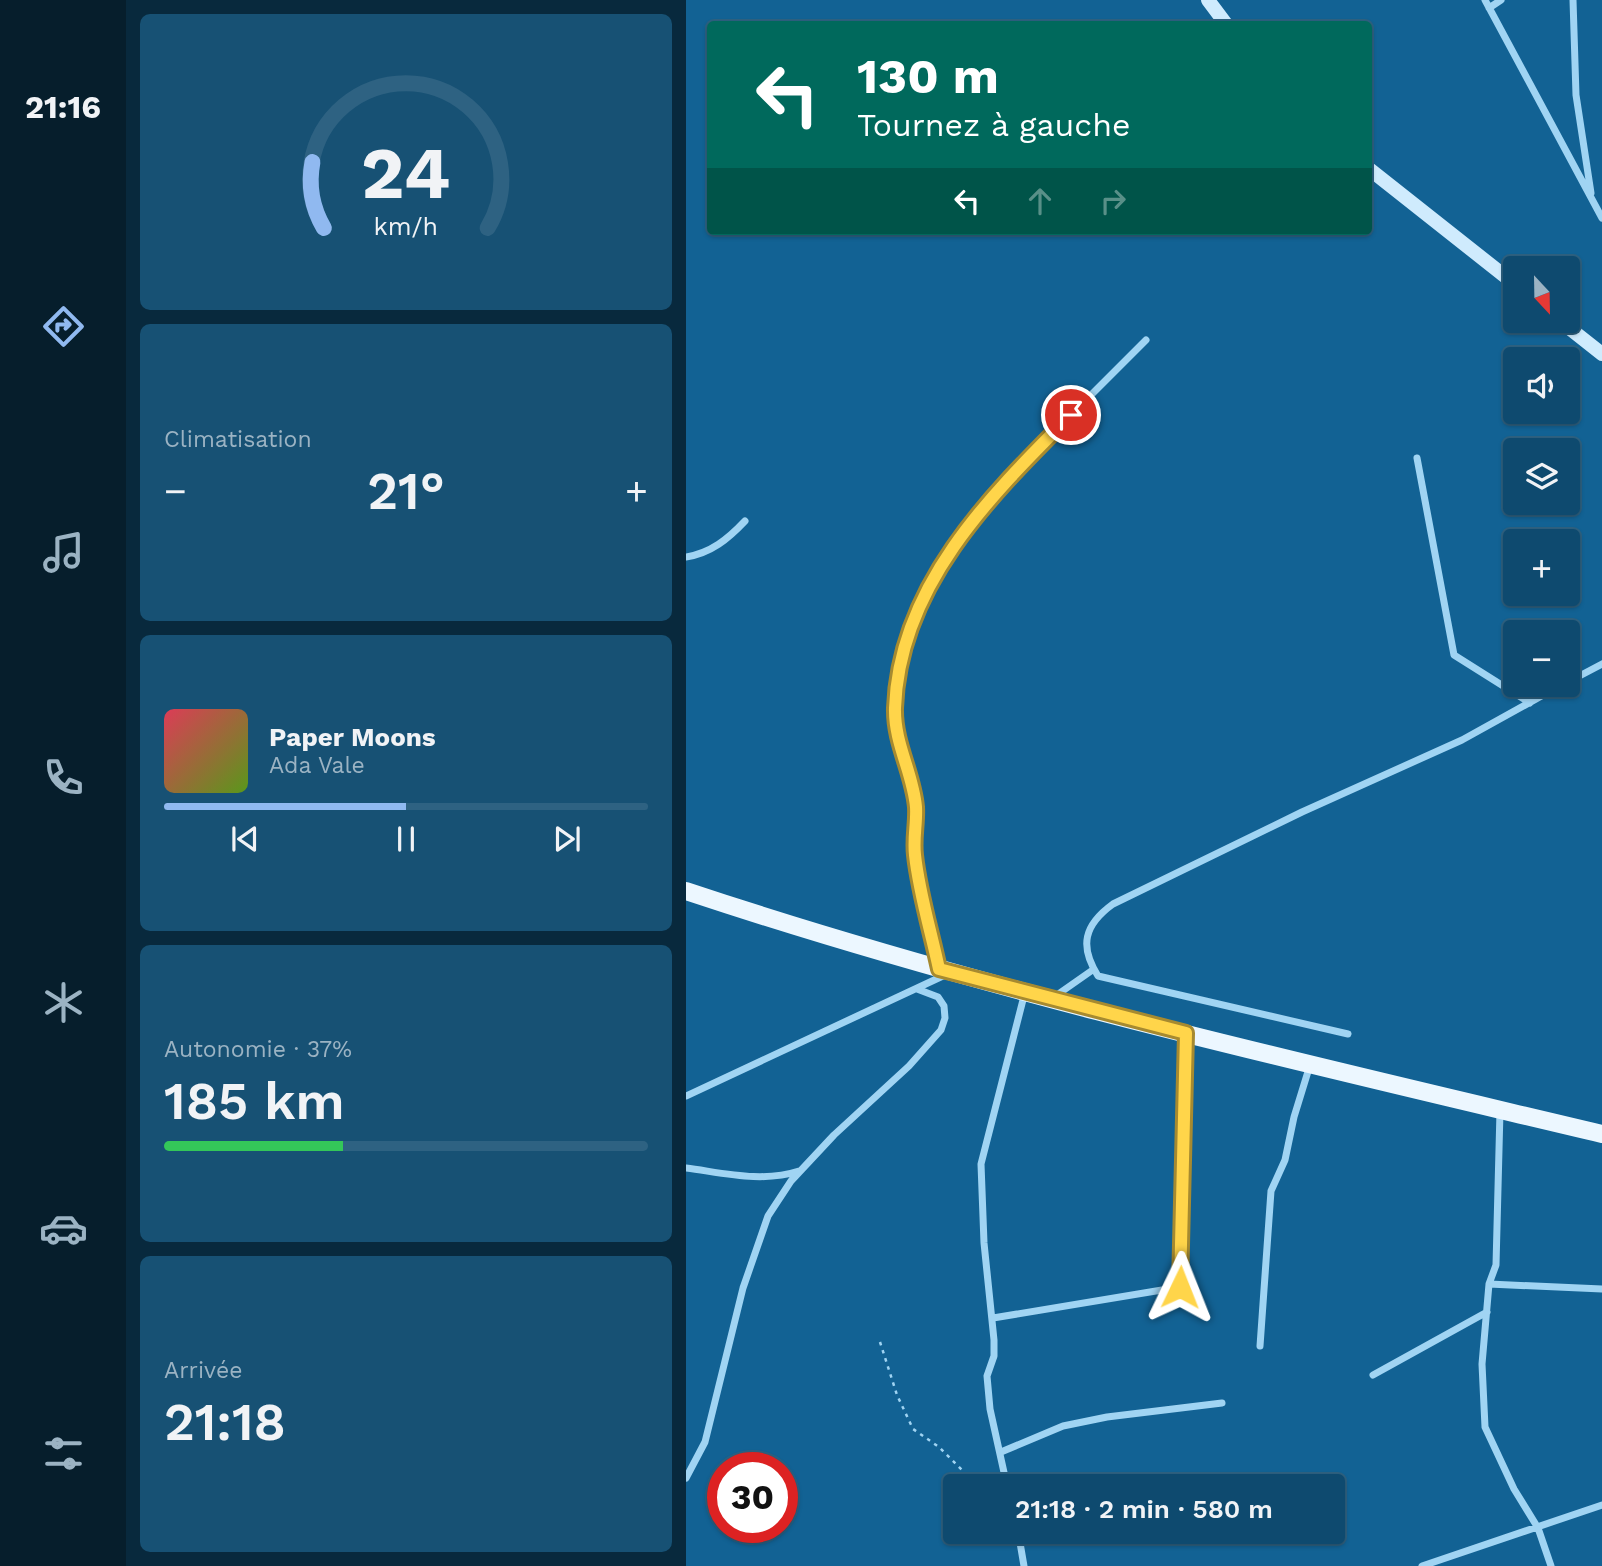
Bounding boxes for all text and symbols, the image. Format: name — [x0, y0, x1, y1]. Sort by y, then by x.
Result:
text: 130 m — [857, 47, 999, 105]
icon: left — [742, 49, 833, 140]
text: 21:16 — [25, 88, 101, 126]
text: Tournez à gauche — [857, 106, 1130, 144]
text: 24 — [361, 131, 451, 217]
icon: left — [948, 182, 986, 220]
icon: ahead — [1021, 182, 1059, 220]
icon: right — [1094, 182, 1132, 220]
text: km/h — [374, 212, 438, 241]
north arrow — [1503, 256, 1580, 332]
map controls — [1503, 256, 1580, 697]
icon: directions — [39, 302, 88, 351]
button: sound — [1503, 347, 1580, 424]
pin — [1041, 385, 1101, 445]
icon: arrive — [1052, 396, 1090, 434]
text: Climatisation — [164, 426, 312, 453]
button: layers — [1503, 438, 1580, 515]
text: 21° — [367, 461, 445, 522]
text: − — [164, 469, 187, 513]
text: + — [625, 469, 648, 513]
icon: music — [39, 528, 88, 577]
button: + — [1503, 529, 1580, 606]
button: − — [1503, 620, 1580, 697]
text: Paper Moons — [269, 722, 436, 752]
text: Ada Vale — [269, 752, 365, 779]
icon: phone — [39, 753, 88, 802]
icon: previous — [226, 820, 264, 858]
icon: pause — [387, 820, 425, 858]
icon: next — [548, 820, 586, 858]
icon: climate — [39, 978, 88, 1027]
text: Autonomie · 37% — [164, 1036, 352, 1063]
text: 185 km — [164, 1071, 345, 1132]
icon: car — [39, 1204, 88, 1253]
position arrow — [1143, 1250, 1217, 1324]
text: Arrivée — [164, 1357, 243, 1384]
text: 21:18 — [164, 1392, 286, 1453]
icon: filters — [39, 1429, 88, 1478]
speed limit sign: 30 — [707, 1452, 798, 1543]
text: 21:18 · 2 min · 580 m — [1015, 1494, 1273, 1524]

